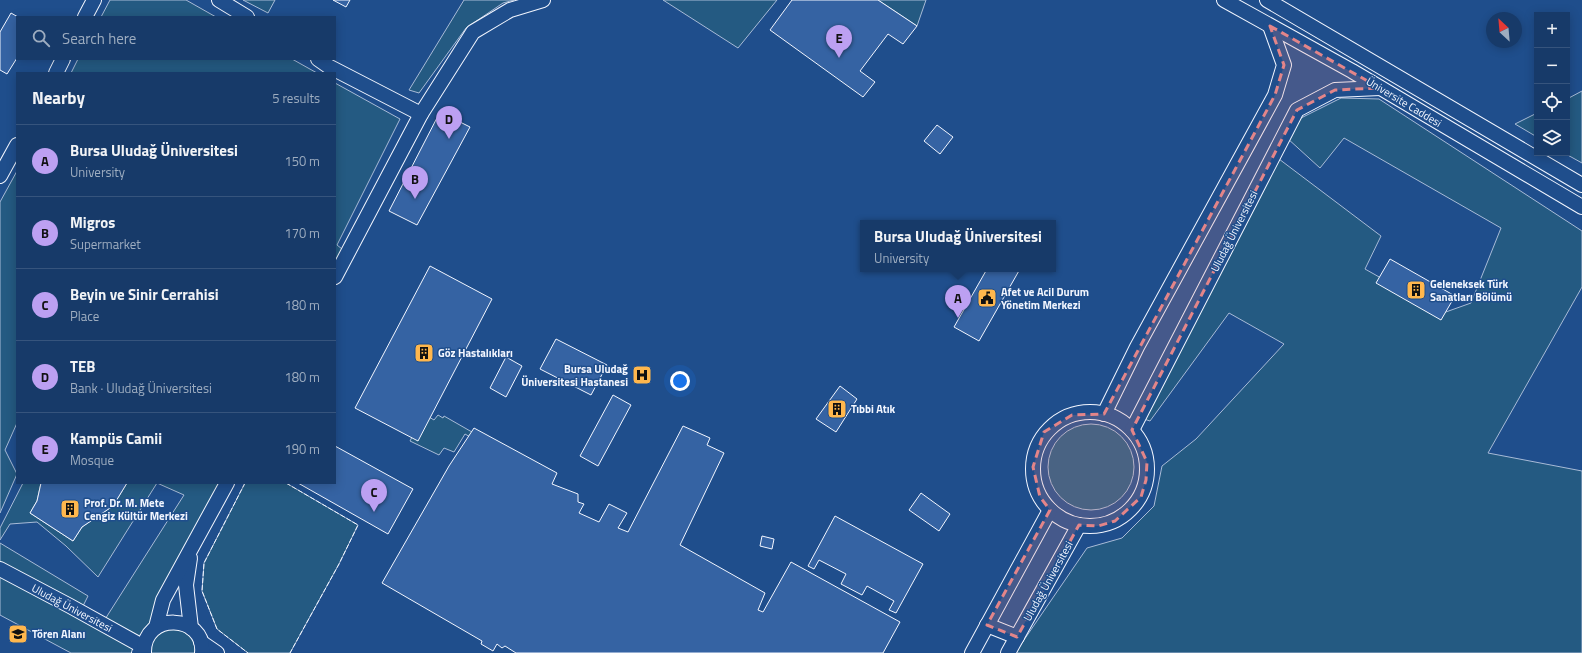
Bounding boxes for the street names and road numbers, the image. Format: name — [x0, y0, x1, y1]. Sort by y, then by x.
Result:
street label: Üniversite Caddesi — [1363, 73, 1445, 131]
street label: Uludağ Üniversitesi — [1207, 188, 1261, 274]
street label: Uludağ Üniversitesi — [1019, 538, 1077, 624]
street label: Uludağ Üniversitesi — [29, 580, 115, 636]

